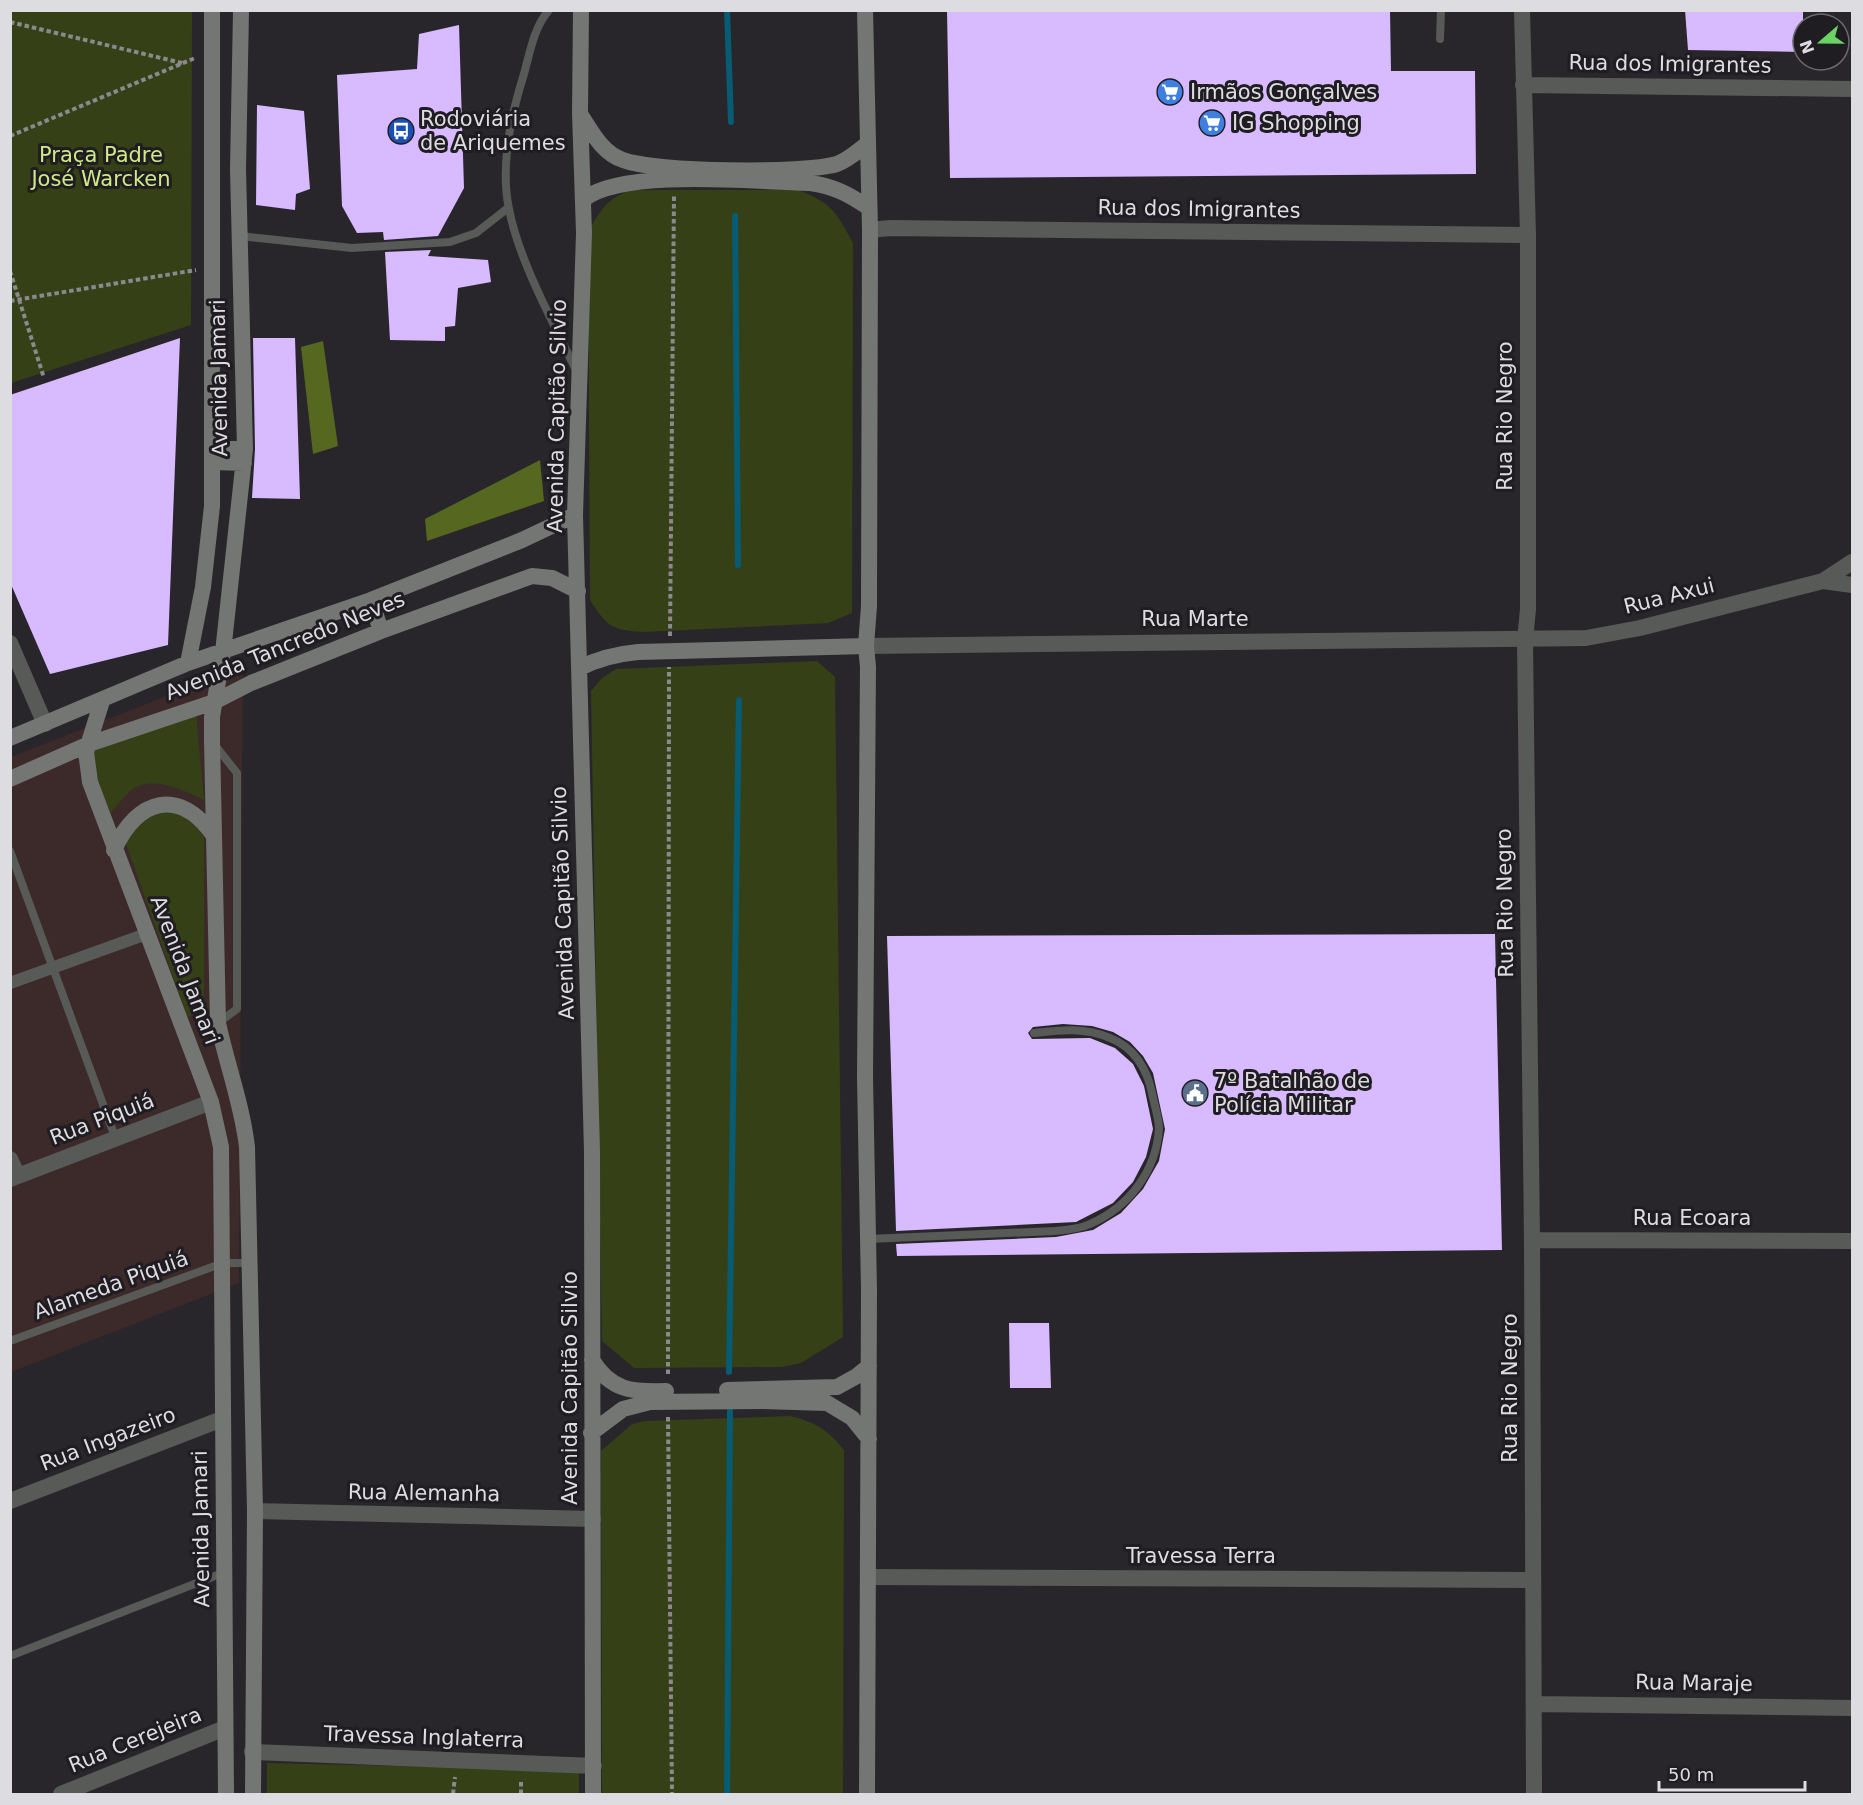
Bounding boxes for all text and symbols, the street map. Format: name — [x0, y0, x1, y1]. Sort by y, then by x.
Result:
north arrow — [1791, 12, 1851, 72]
text: N — [1796, 37, 1819, 57]
street label: Rua dos Imigrantes — [1568, 50, 1772, 78]
supermarket icon: Irmãos Gonçalves — [1155, 77, 1185, 107]
place label: Irmãos Gonçalves — [1190, 80, 1377, 104]
place label: Rodoviária de Ariquemes — [420, 107, 566, 155]
supermarket icon: IG Shopping — [1197, 108, 1227, 138]
place label: IG Shopping — [1232, 111, 1360, 135]
bus stop icon: Rodoviária de Ariquemes — [386, 116, 416, 146]
park label: Praça Padre José Warcken — [29, 143, 171, 191]
street label: Rua dos Imigrantes — [1097, 195, 1301, 223]
street label: Avenida Jamari — [206, 299, 232, 457]
street label: Avenida Capitão Silvio — [543, 299, 571, 533]
street label: Rua Rio Negro — [1493, 341, 1517, 491]
street label: Rua Axui — [1621, 573, 1717, 619]
street label: Avenida Tancredo Neves — [162, 587, 408, 705]
street label: Rua Marte — [1141, 607, 1249, 631]
street label: Avenida Capitão Silvio — [547, 786, 579, 1020]
street label: Rua Rio Negro — [1492, 828, 1518, 978]
street label: Avenida Jamari — [146, 892, 224, 1048]
place label: 7º Batalhão de Polícia Militar — [1214, 1069, 1370, 1117]
public building icon: 7º Batalhão de Polícia Militar — [1180, 1078, 1210, 1108]
street label: Rua Piquiá — [46, 1088, 158, 1150]
street label: Rua Ecoara — [1633, 1206, 1751, 1230]
street label: Alameda Piquiá — [30, 1246, 192, 1324]
street label: Avenida Capitão Silvio — [558, 1271, 582, 1505]
street label: Rua Rio Negro — [1498, 1313, 1522, 1463]
street label: Rua Ingazeiro — [37, 1402, 179, 1476]
street label: Avenida Jamari — [188, 1450, 214, 1608]
street label: Rua Alemanha — [348, 1480, 500, 1506]
street label: Travessa Terra — [1125, 1544, 1276, 1568]
street label: Rua Maraje — [1635, 1670, 1753, 1696]
street label: Rua Cerejeira — [65, 1702, 205, 1778]
street label: Travessa Inglaterra — [322, 1721, 525, 1752]
scale bar — [1659, 1754, 1804, 1792]
text: 50 m — [1668, 1764, 1714, 1785]

